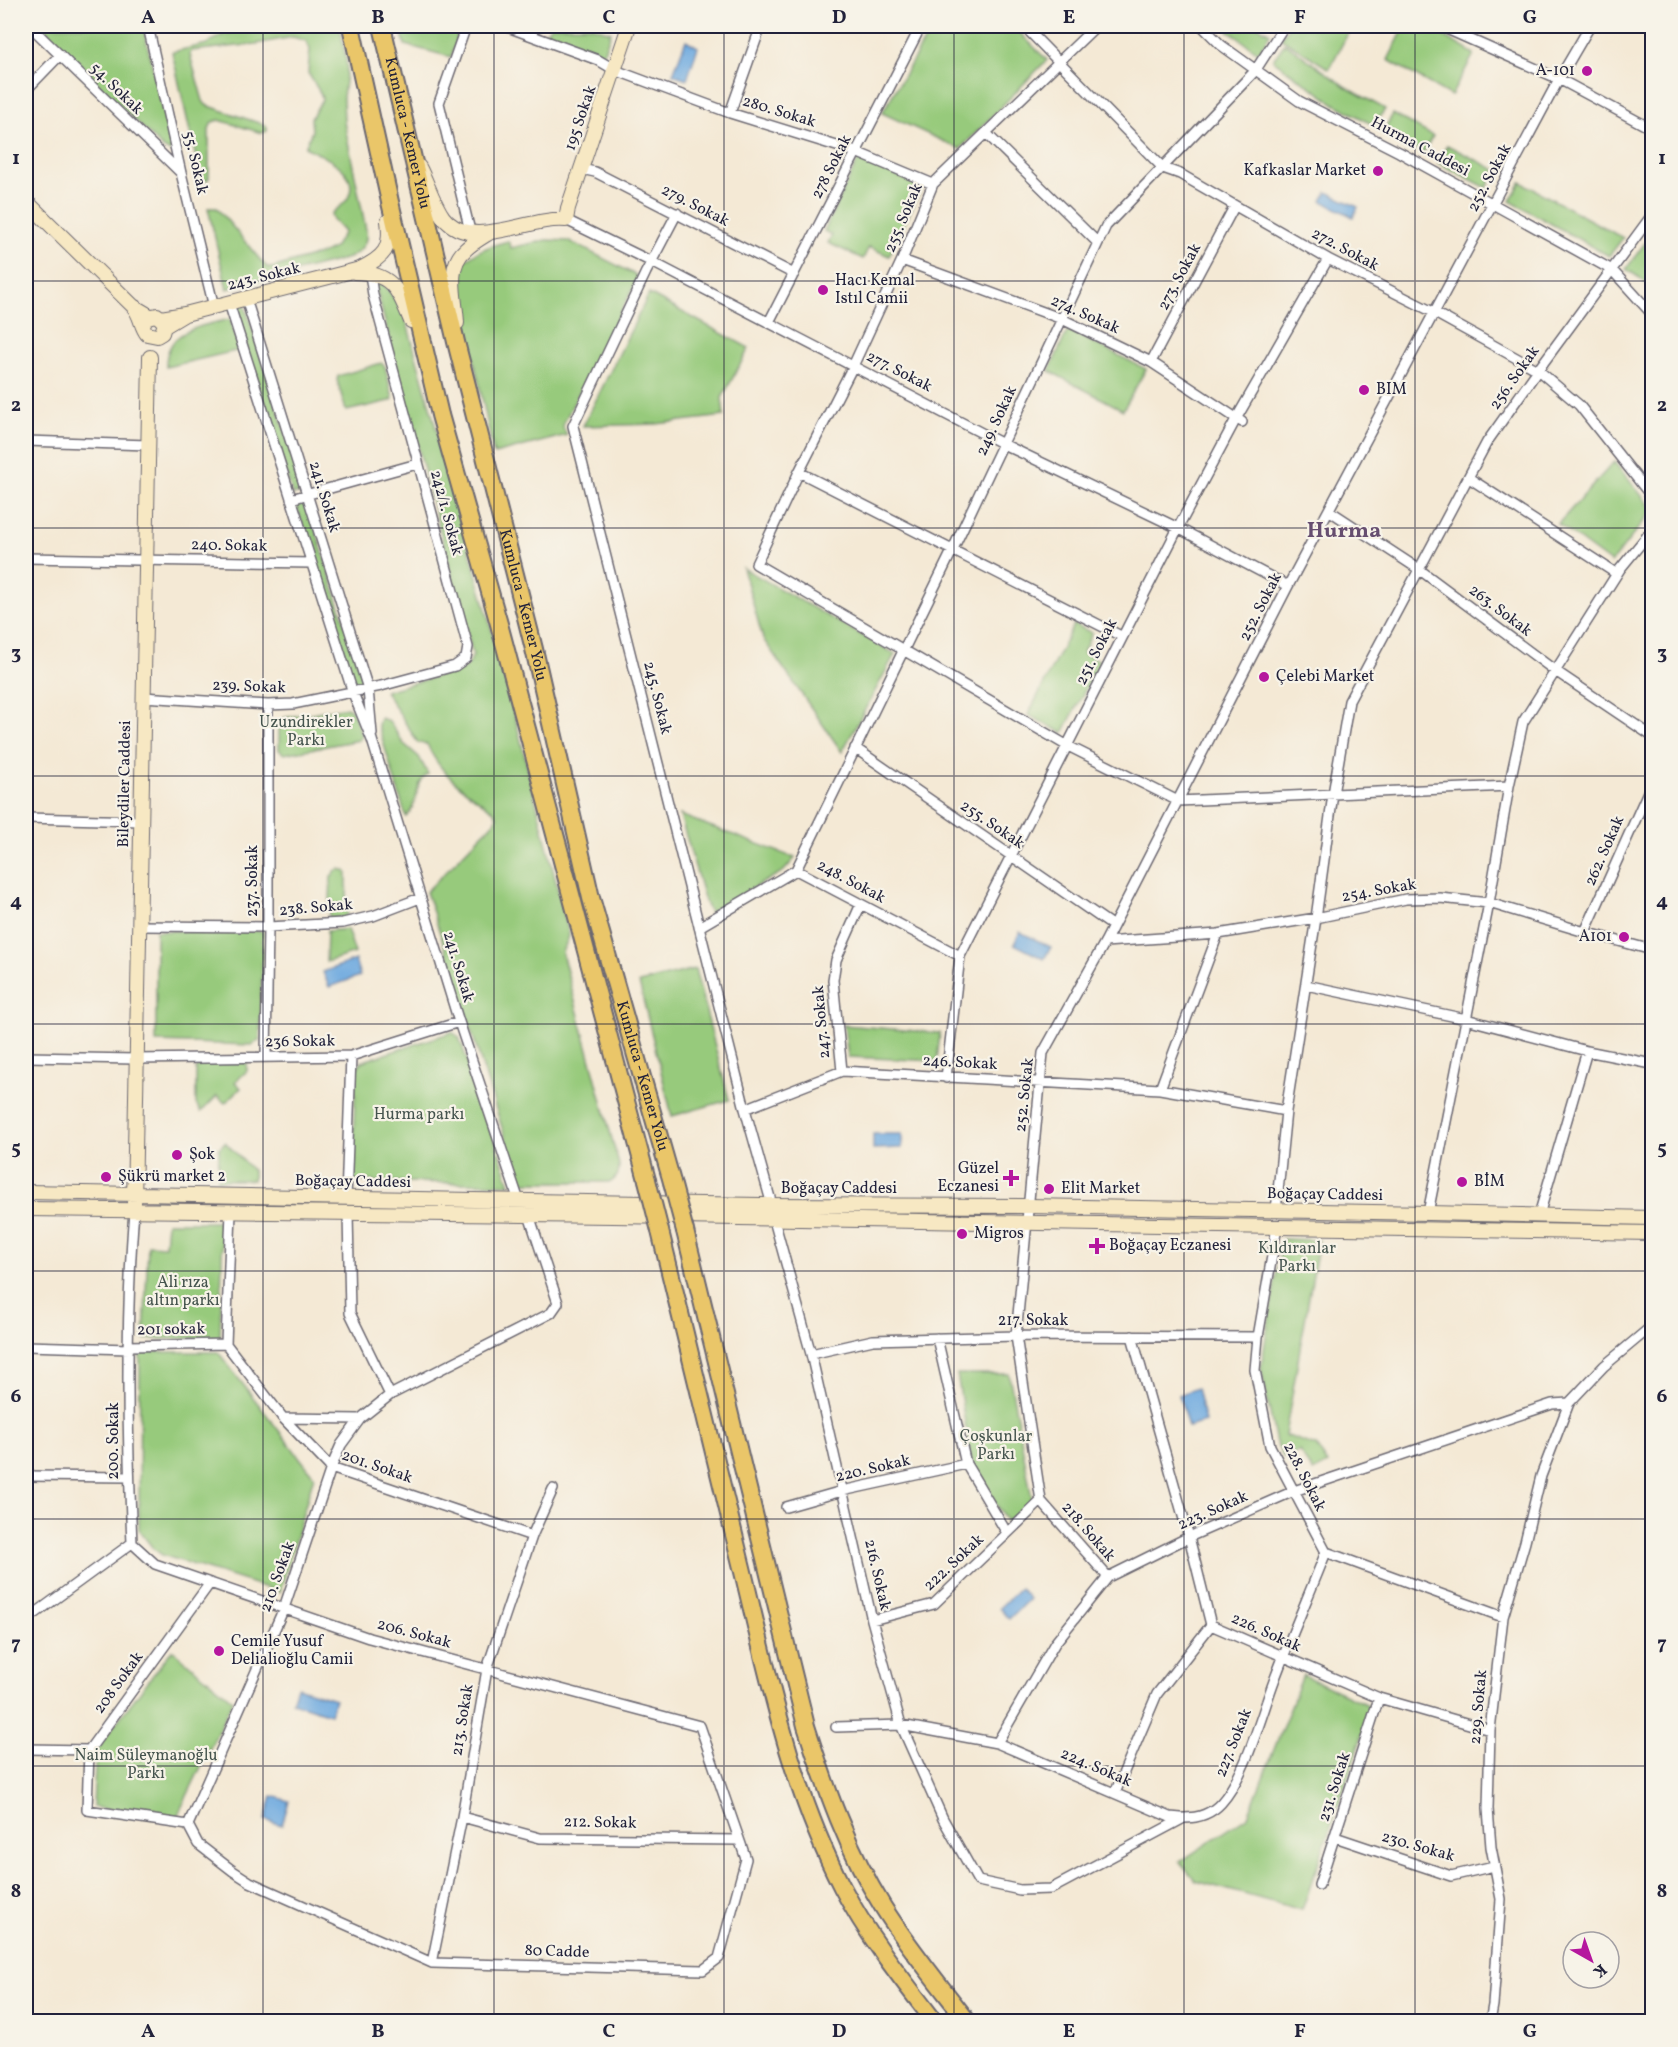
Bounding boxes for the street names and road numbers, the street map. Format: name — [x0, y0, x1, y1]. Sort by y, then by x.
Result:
street label: Kumluca - Kemer Yolu — [379, 55, 436, 211]
street label: 54. Sokak — [84, 58, 148, 120]
street label: 195 Sokak — [560, 82, 603, 154]
street label: 280. Sokak — [739, 90, 819, 134]
street label: Hurma Caddesi — [1367, 112, 1473, 182]
street label: 55. Sokak — [177, 129, 213, 197]
street label: 278 Sokak — [806, 131, 858, 203]
street label: 252. Sokak — [1463, 140, 1517, 216]
street label: 279. Sokak — [657, 179, 733, 233]
street label: 255. Sokak — [880, 180, 929, 256]
street label: 272. Sokak — [1307, 223, 1383, 277]
street label: 273. Sokak — [1153, 239, 1207, 315]
street label: 243. Sokak — [225, 257, 303, 297]
street label: 274. Sokak — [1047, 290, 1123, 340]
street label: 256. Sokak — [1485, 341, 1545, 415]
street label: 277. Sokak — [862, 346, 936, 398]
street label: 249. Sokak — [971, 382, 1023, 460]
street label: 241. Sokak — [303, 459, 345, 536]
street label: 242/1. Sokak — [424, 468, 468, 558]
street label: Kumluca - Kemer Yolu — [493, 527, 552, 683]
street label: 240. Sokak — [191, 534, 268, 558]
street label: 252. Sokak — [1234, 569, 1288, 645]
street label: 263. Sokak — [1464, 580, 1536, 642]
street label: 251. Sokak — [1071, 615, 1123, 689]
street label: 245. Sokak — [637, 659, 677, 737]
street label: 239. Sokak — [212, 675, 287, 699]
street label: Bileydiler Caddesi — [113, 720, 137, 848]
street label: 255. Sokak — [955, 795, 1029, 855]
street label: 262. Sokak — [1580, 812, 1630, 890]
street label: 237. Sokak — [242, 845, 264, 917]
street label: 248. Sokak — [813, 855, 890, 909]
street label: 254. Sokak — [1340, 874, 1418, 908]
street label: 238. Sokak — [278, 894, 354, 922]
street label: 241. Sokak — [437, 929, 479, 1006]
street label: 247. Sokak — [808, 984, 836, 1060]
street label: Kumluca - Kemer Yolu — [610, 998, 674, 1154]
street label: 236 Sokak — [265, 1030, 336, 1054]
street label: 246. Sokak — [922, 1050, 998, 1076]
street label: 252. Sokak — [1010, 1057, 1040, 1133]
street label: Boğaçay Caddesi — [295, 1170, 412, 1194]
street label: Boğaçay Caddesi — [781, 1178, 897, 1200]
street label: Boğaçay Caddesi — [1267, 1183, 1384, 1207]
street label: 217. Sokak — [998, 1310, 1069, 1332]
street label: 201 sokak — [137, 1318, 205, 1342]
street label: 200. Sokak — [103, 1402, 125, 1480]
street label: 228. Sokak — [1277, 1439, 1331, 1516]
street label: 201. Sokak — [339, 1445, 416, 1490]
street label: 220. Sokak — [833, 1450, 913, 1488]
street label: 223. Sokak — [1175, 1486, 1252, 1536]
street label: 218. Sokak — [1056, 1497, 1120, 1567]
street label: 222. Sokak — [919, 1529, 989, 1597]
street label: 216. Sokak — [858, 1537, 896, 1613]
street label: 210. Sokak — [255, 1538, 301, 1616]
street label: 226. Sokak — [1227, 1608, 1305, 1658]
street label: 206. Sokak — [374, 1614, 454, 1655]
street label: 208 Sokak — [89, 1647, 149, 1719]
street label: 229. Sokak — [1465, 1668, 1493, 1745]
street label: 213. Sokak — [446, 1682, 480, 1758]
street label: 227. Sokak — [1210, 1705, 1258, 1781]
street label: 224. Sokak — [1057, 1743, 1135, 1793]
street label: 231. Sokak — [1313, 1749, 1357, 1825]
street label: 212. Sokak — [563, 1811, 637, 1835]
street label: 230. Sokak — [1379, 1826, 1457, 1868]
street label: 80 Cadde — [524, 1940, 590, 1964]

